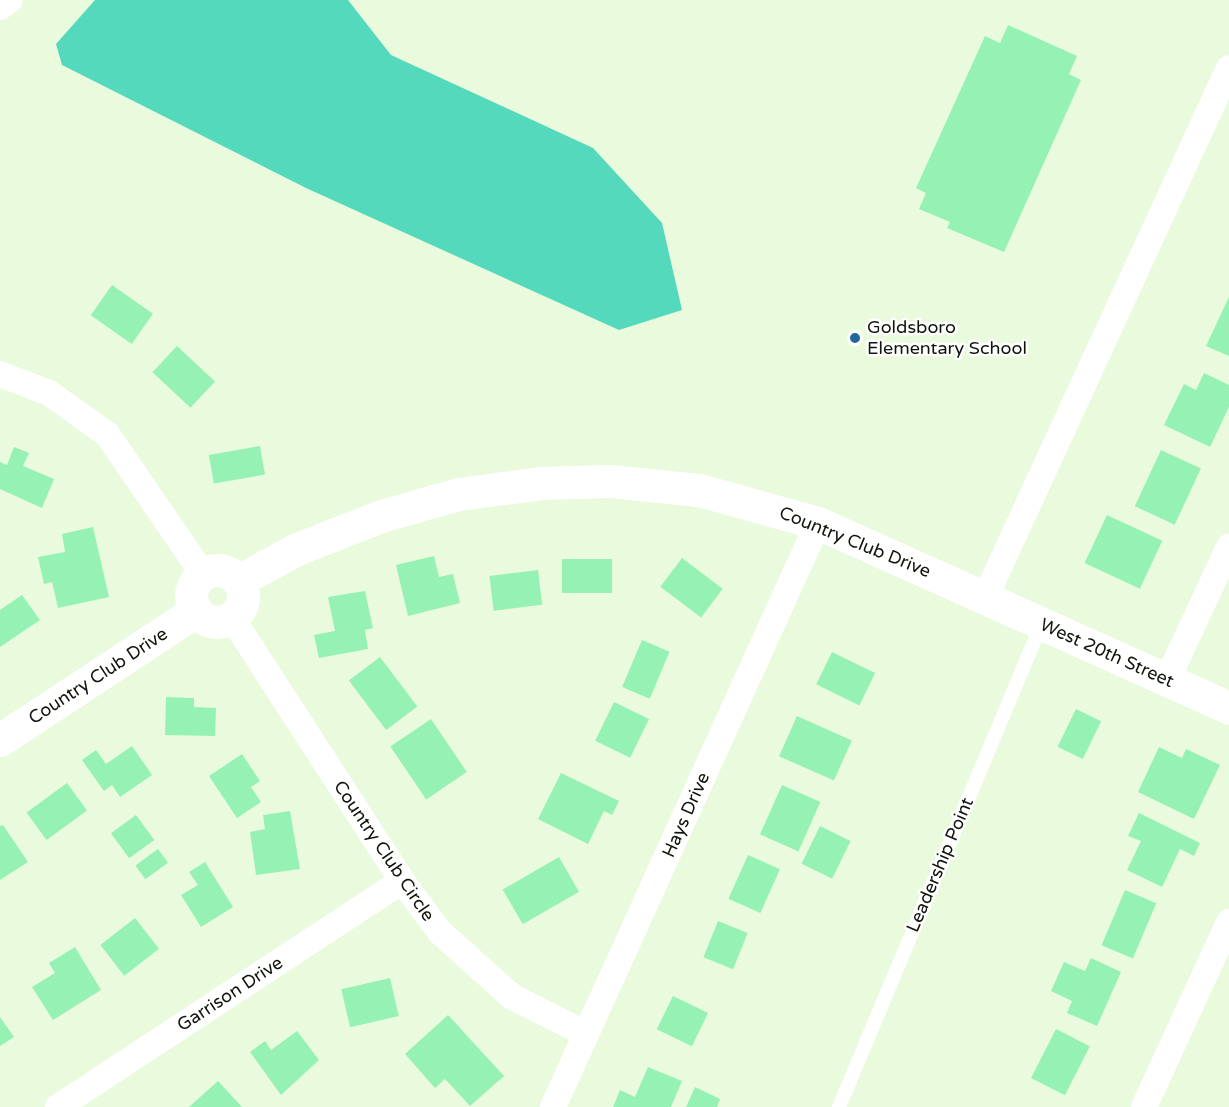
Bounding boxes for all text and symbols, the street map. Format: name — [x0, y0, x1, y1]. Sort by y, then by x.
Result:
place label: Goldsboro Elementary School — [867, 317, 1027, 360]
marker: Goldsboro Elementary School — [848, 331, 862, 345]
street label: Country Club Drive — [776, 502, 934, 582]
street label: West 20th Street — [1037, 614, 1177, 692]
street label: Country Club Drive — [24, 623, 172, 729]
street label: Hays Drive — [658, 769, 714, 861]
street label: Country Club Circle — [329, 777, 439, 925]
street label: Leadership Point — [902, 794, 978, 936]
street label: Garrison Drive — [173, 952, 287, 1036]

